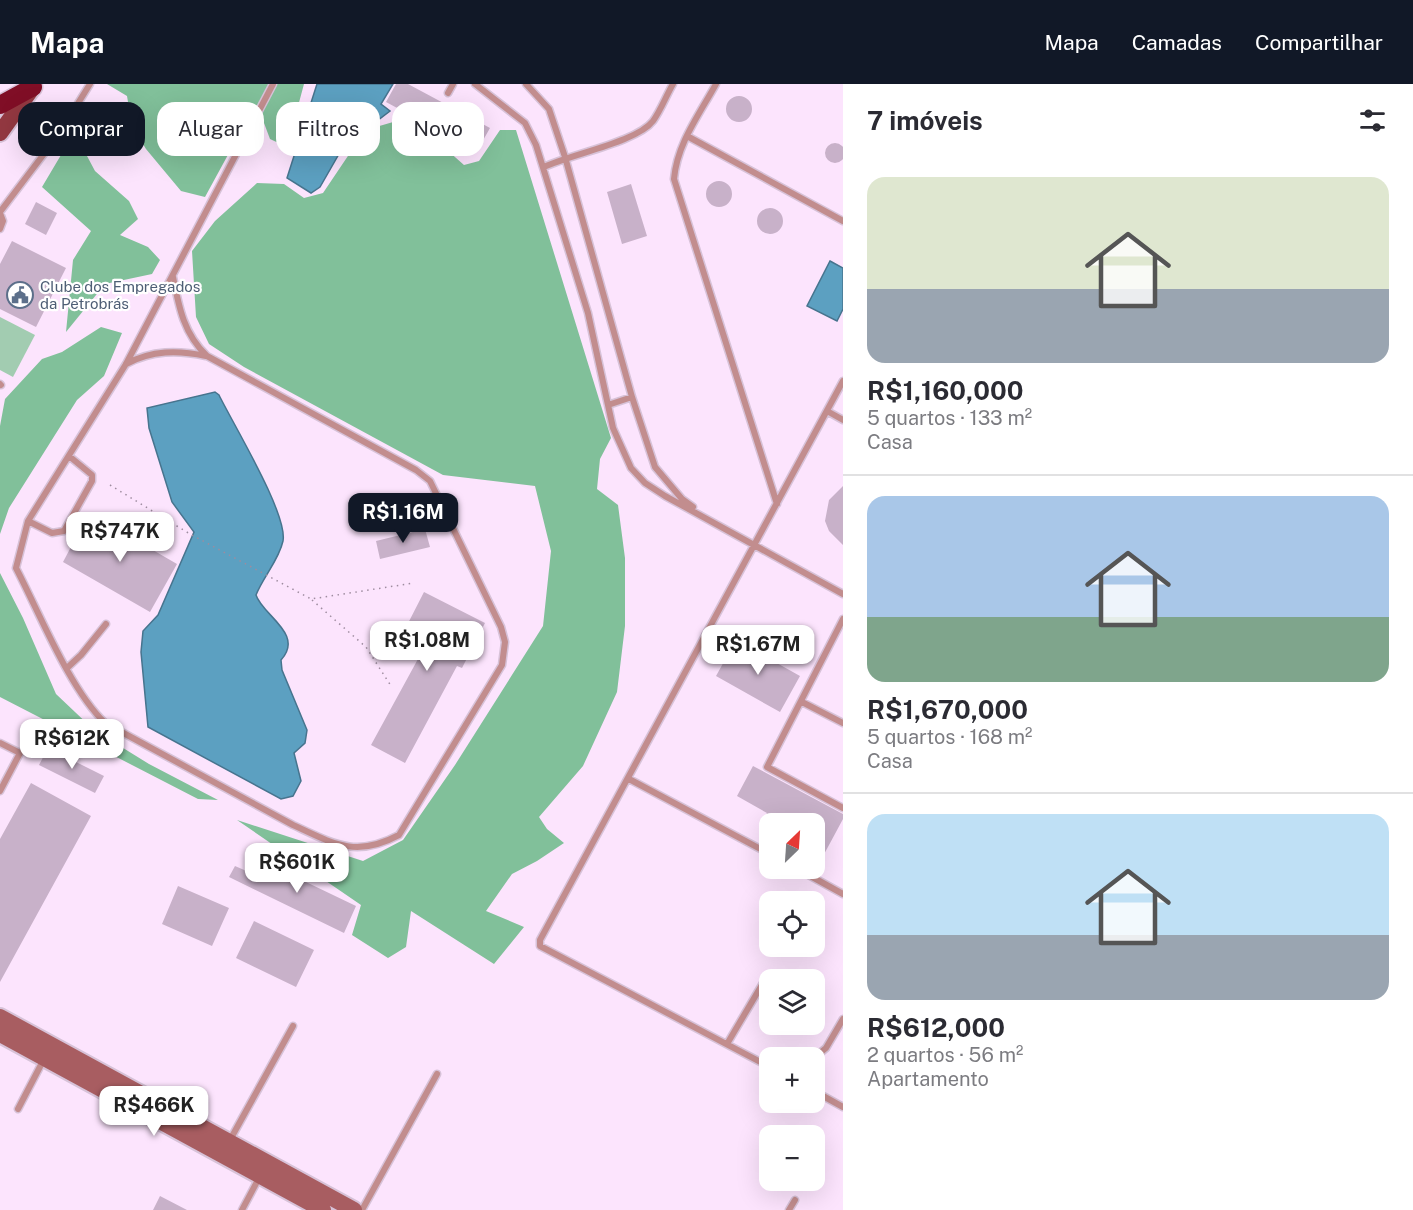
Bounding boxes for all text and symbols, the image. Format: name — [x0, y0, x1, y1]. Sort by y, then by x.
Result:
text: Mapa — [30, 26, 104, 59]
text: Mapa — [1045, 30, 1099, 55]
text: Camadas — [1132, 30, 1222, 55]
text: Compartilhar — [1255, 30, 1383, 55]
chip: Comprar — [18, 102, 145, 156]
chip: Alugar — [157, 102, 264, 156]
chip: Filtros — [276, 102, 380, 156]
chip: Novo — [392, 102, 484, 156]
icon: filters — [1356, 104, 1389, 137]
text: 7 imóveis — [867, 105, 983, 136]
icon: home — [1074, 216, 1182, 324]
place label: Clube dos Empregados da Petrobrás — [40, 278, 200, 312]
public building icon: Clube dos Empregados da Petrobrás — [5, 280, 35, 310]
text: R$1,160,000 — [867, 375, 1023, 406]
text: 5 quartos · 133 m² — [867, 406, 1032, 430]
text: Casa — [867, 430, 913, 454]
pin: R$1.16M — [348, 493, 458, 544]
text: R$1.16M — [362, 500, 444, 524]
pin: R$747K — [71, 512, 169, 563]
text: R$747K — [80, 519, 160, 543]
icon: home — [1074, 535, 1182, 643]
pin: R$1.08M — [372, 621, 482, 672]
pin: R$1.67M — [703, 625, 813, 676]
text: R$1.08M — [384, 628, 470, 652]
text: R$1.67M — [715, 632, 801, 656]
text: R$1,670,000 — [867, 694, 1028, 725]
pin: R$612K — [23, 719, 121, 770]
text: 5 quartos · 168 m² — [867, 725, 1032, 749]
text: R$612K — [34, 726, 110, 750]
text: Casa — [867, 749, 913, 773]
north arrow — [759, 813, 825, 879]
map controls — [759, 813, 825, 1191]
pin: R$601K — [248, 843, 346, 894]
text: R$601K — [259, 850, 335, 874]
icon: home — [1074, 853, 1182, 961]
button: locate — [759, 891, 825, 957]
button: layers — [759, 969, 825, 1035]
text: R$612,000 — [867, 1012, 1005, 1043]
text: 2 quartos · 56 m² — [867, 1043, 1023, 1067]
button: + — [759, 1047, 825, 1113]
text: Apartamento — [867, 1067, 989, 1091]
pin: R$466K — [105, 1086, 203, 1137]
text: R$466K — [113, 1093, 195, 1117]
button: − — [759, 1125, 825, 1191]

